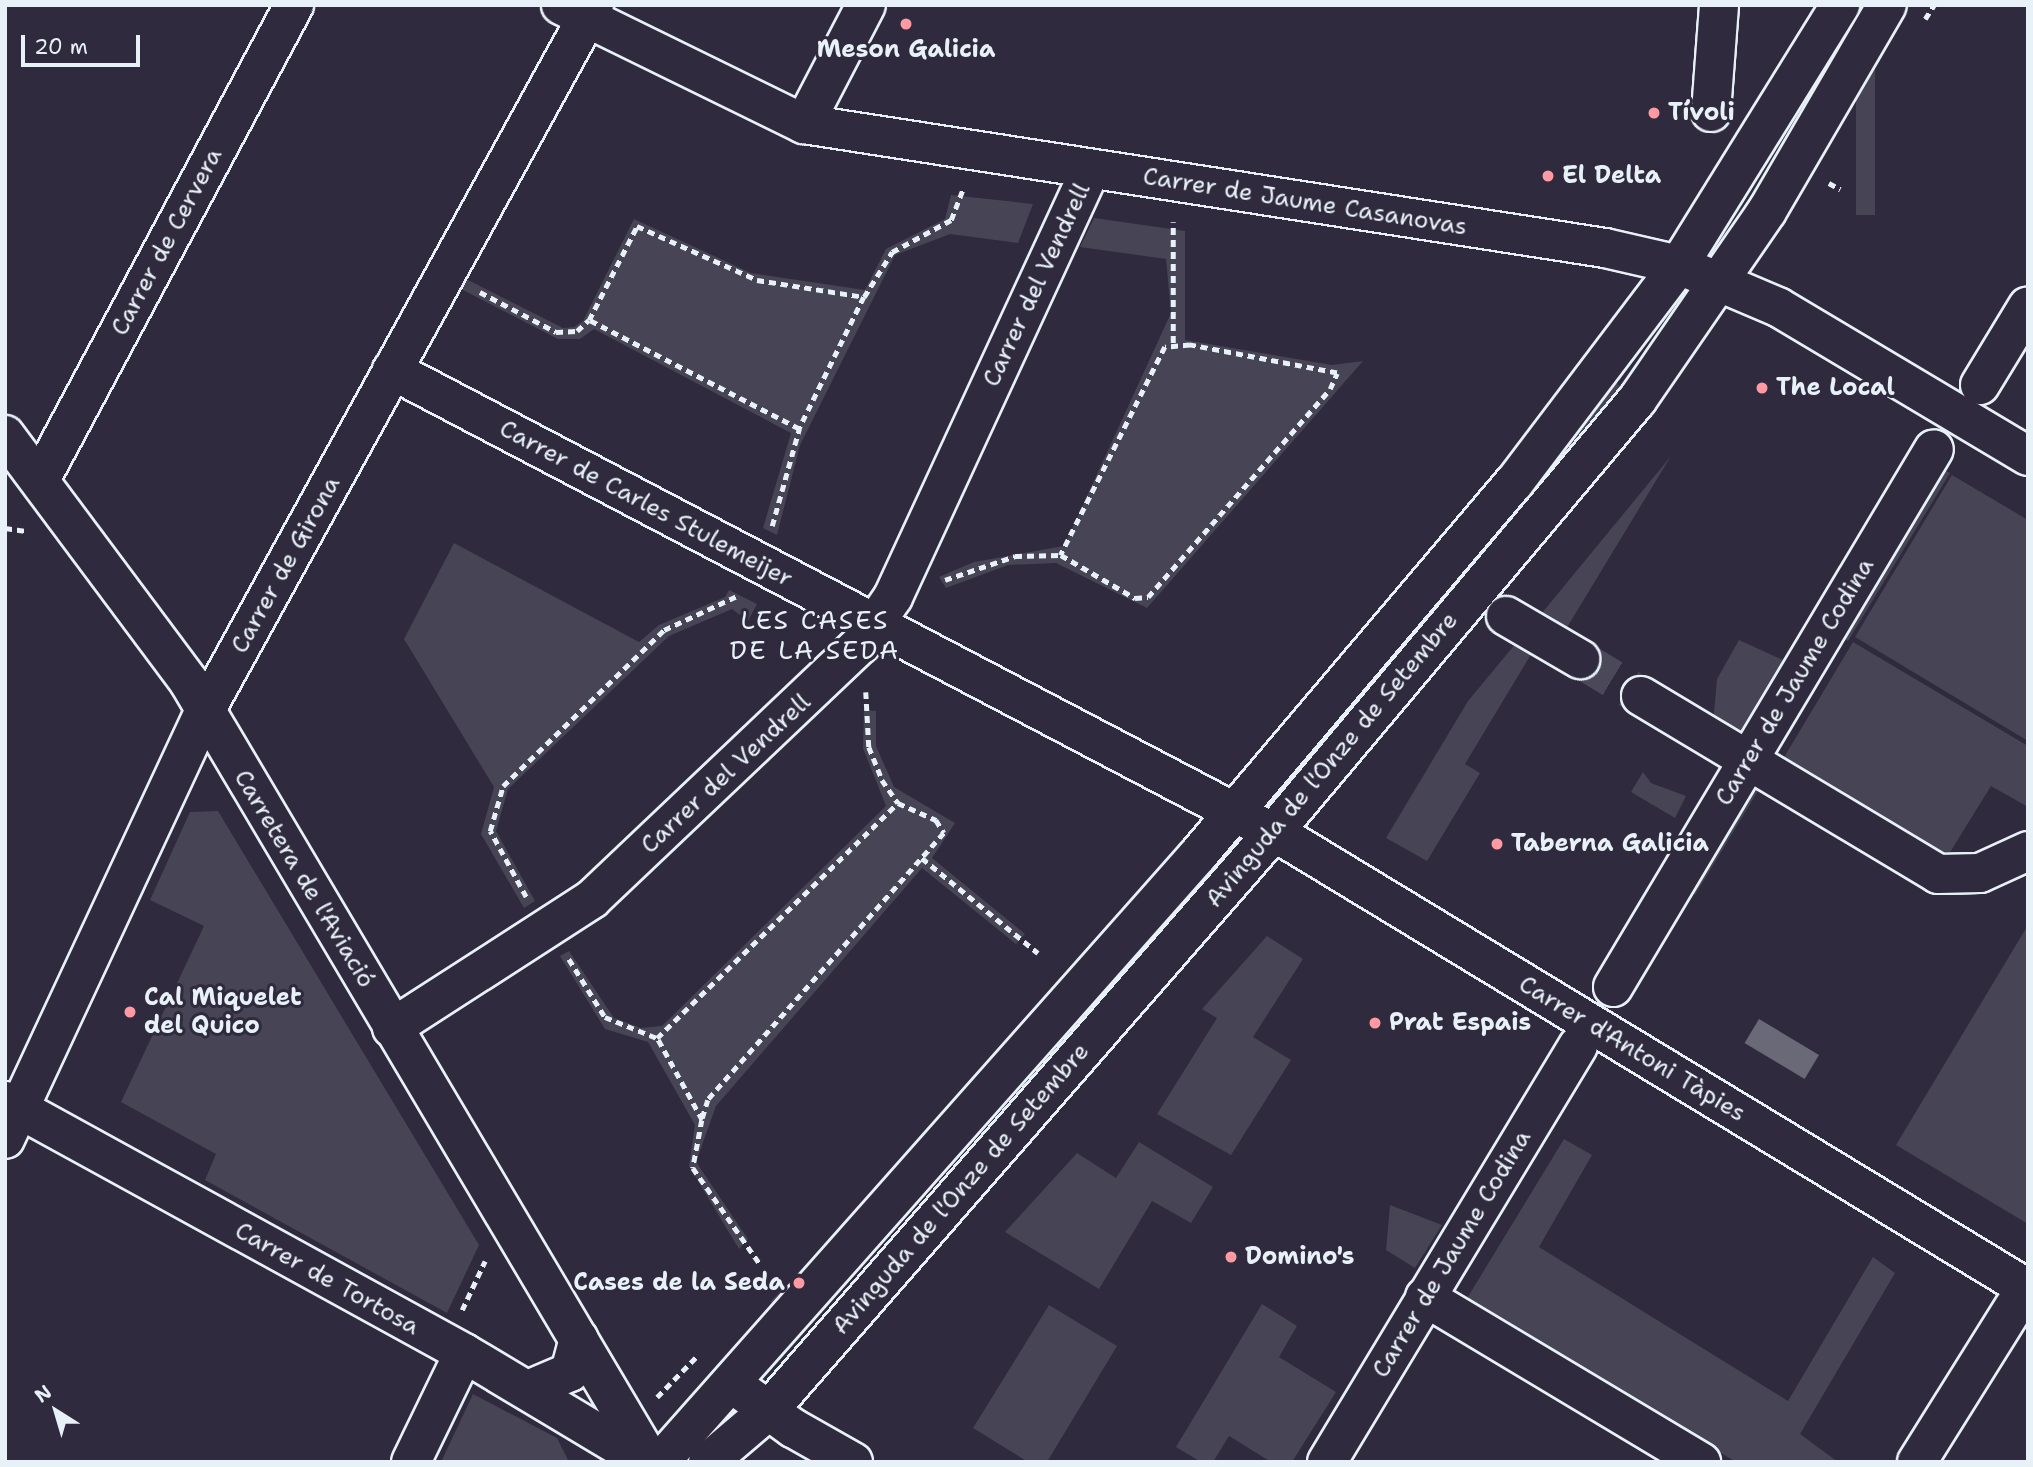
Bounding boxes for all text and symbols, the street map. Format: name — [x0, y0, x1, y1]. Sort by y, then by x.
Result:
marker: Meson Galicia — [898, 16, 914, 32]
scale bar — [24, 21, 144, 65]
text: 20 m — [34, 33, 88, 61]
place label: Meson Galicia — [817, 36, 995, 64]
place label: Tívoli — [1668, 99, 1735, 127]
marker: Tívoli — [1646, 105, 1662, 121]
street label: Carrer de Cervera — [105, 143, 229, 341]
street label: Carrer de Jaume Casanovas — [1141, 162, 1469, 242]
place label: El Delta — [1562, 162, 1661, 190]
marker: El Delta — [1540, 168, 1556, 184]
street label: Carrer del Vendrell — [977, 179, 1097, 391]
place label: The Local — [1776, 374, 1895, 402]
marker: The Local — [1754, 380, 1770, 396]
street label: Carrer de Carles Stulemeijer — [494, 414, 798, 594]
street label: Carrer de Girona — [225, 472, 347, 658]
street label: Carrer de Jaume Codina — [1710, 553, 1880, 811]
district label: LES CASES DE LA SEDA — [731, 604, 899, 666]
street label: Avinguda de l'Onze de Setembre — [1200, 606, 1464, 914]
street label: Carrer del Vendrell — [635, 688, 817, 860]
street label: Carretera de l'Aviació — [228, 765, 380, 993]
place label: Taberna Galicia — [1511, 830, 1709, 858]
marker: Taberna Galicia — [1489, 836, 1505, 852]
street label: Carrer d'Antoni Tàpies — [1513, 970, 1751, 1128]
place label: Cal Miquelet del Quico — [144, 984, 302, 1040]
marker: Cal Miquelet del Quico — [122, 1004, 138, 1020]
place label: Prat Espais — [1389, 1009, 1531, 1037]
marker: Prat Espais — [1367, 1015, 1383, 1031]
street label: Avinguda de l'Onze de Setembre — [827, 1037, 1095, 1341]
street label: Carrer de Jaume Codina — [1367, 1125, 1537, 1383]
street label: Carrer de Tortosa — [230, 1216, 424, 1342]
place label: Domino's — [1245, 1243, 1355, 1271]
marker: Domino's — [1223, 1249, 1239, 1265]
place label: Cases de la Seda — [573, 1269, 785, 1297]
marker: Cases de la Seda — [791, 1275, 807, 1291]
north arrow — [21, 1376, 91, 1446]
text: N — [30, 1379, 57, 1408]

